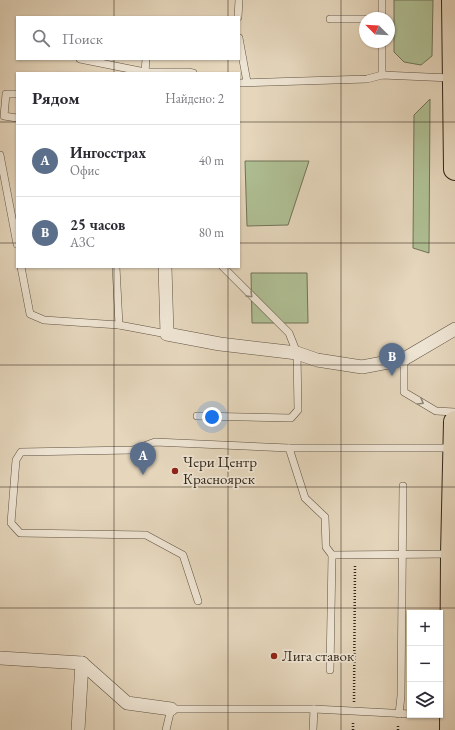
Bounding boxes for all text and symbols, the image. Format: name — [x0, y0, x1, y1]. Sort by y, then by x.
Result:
north arrow — [359, 12, 395, 48]
search box — [16, 16, 240, 60]
icon: search — [30, 27, 52, 49]
text: Поиск — [62, 29, 103, 48]
text: Рядом — [32, 87, 80, 109]
text: Найдено: 2 — [165, 90, 224, 107]
text: Ингосстрах — [70, 143, 146, 162]
text: A — [40, 152, 50, 169]
text: 40 m — [199, 152, 224, 169]
text: Офис — [70, 162, 100, 179]
text: 25 часов — [70, 215, 125, 234]
text: B — [41, 224, 49, 241]
text: 80 m — [199, 224, 224, 241]
text: АЗС — [70, 234, 95, 251]
one-way arrow — [245, 290, 253, 298]
pin: B — [379, 343, 405, 376]
one-way arrow — [417, 397, 424, 404]
your location — [202, 407, 222, 427]
pin: A — [130, 442, 156, 475]
place label: Чери Центр Красноярск — [183, 452, 257, 488]
marker: Чери Центр Красноярск — [170, 466, 180, 476]
map controls — [407, 610, 443, 718]
button: + — [407, 610, 443, 646]
place label: Лига ставок — [282, 646, 354, 665]
button: − — [407, 646, 443, 682]
marker: Лига ставок — [269, 651, 279, 661]
button: layers — [407, 682, 443, 718]

